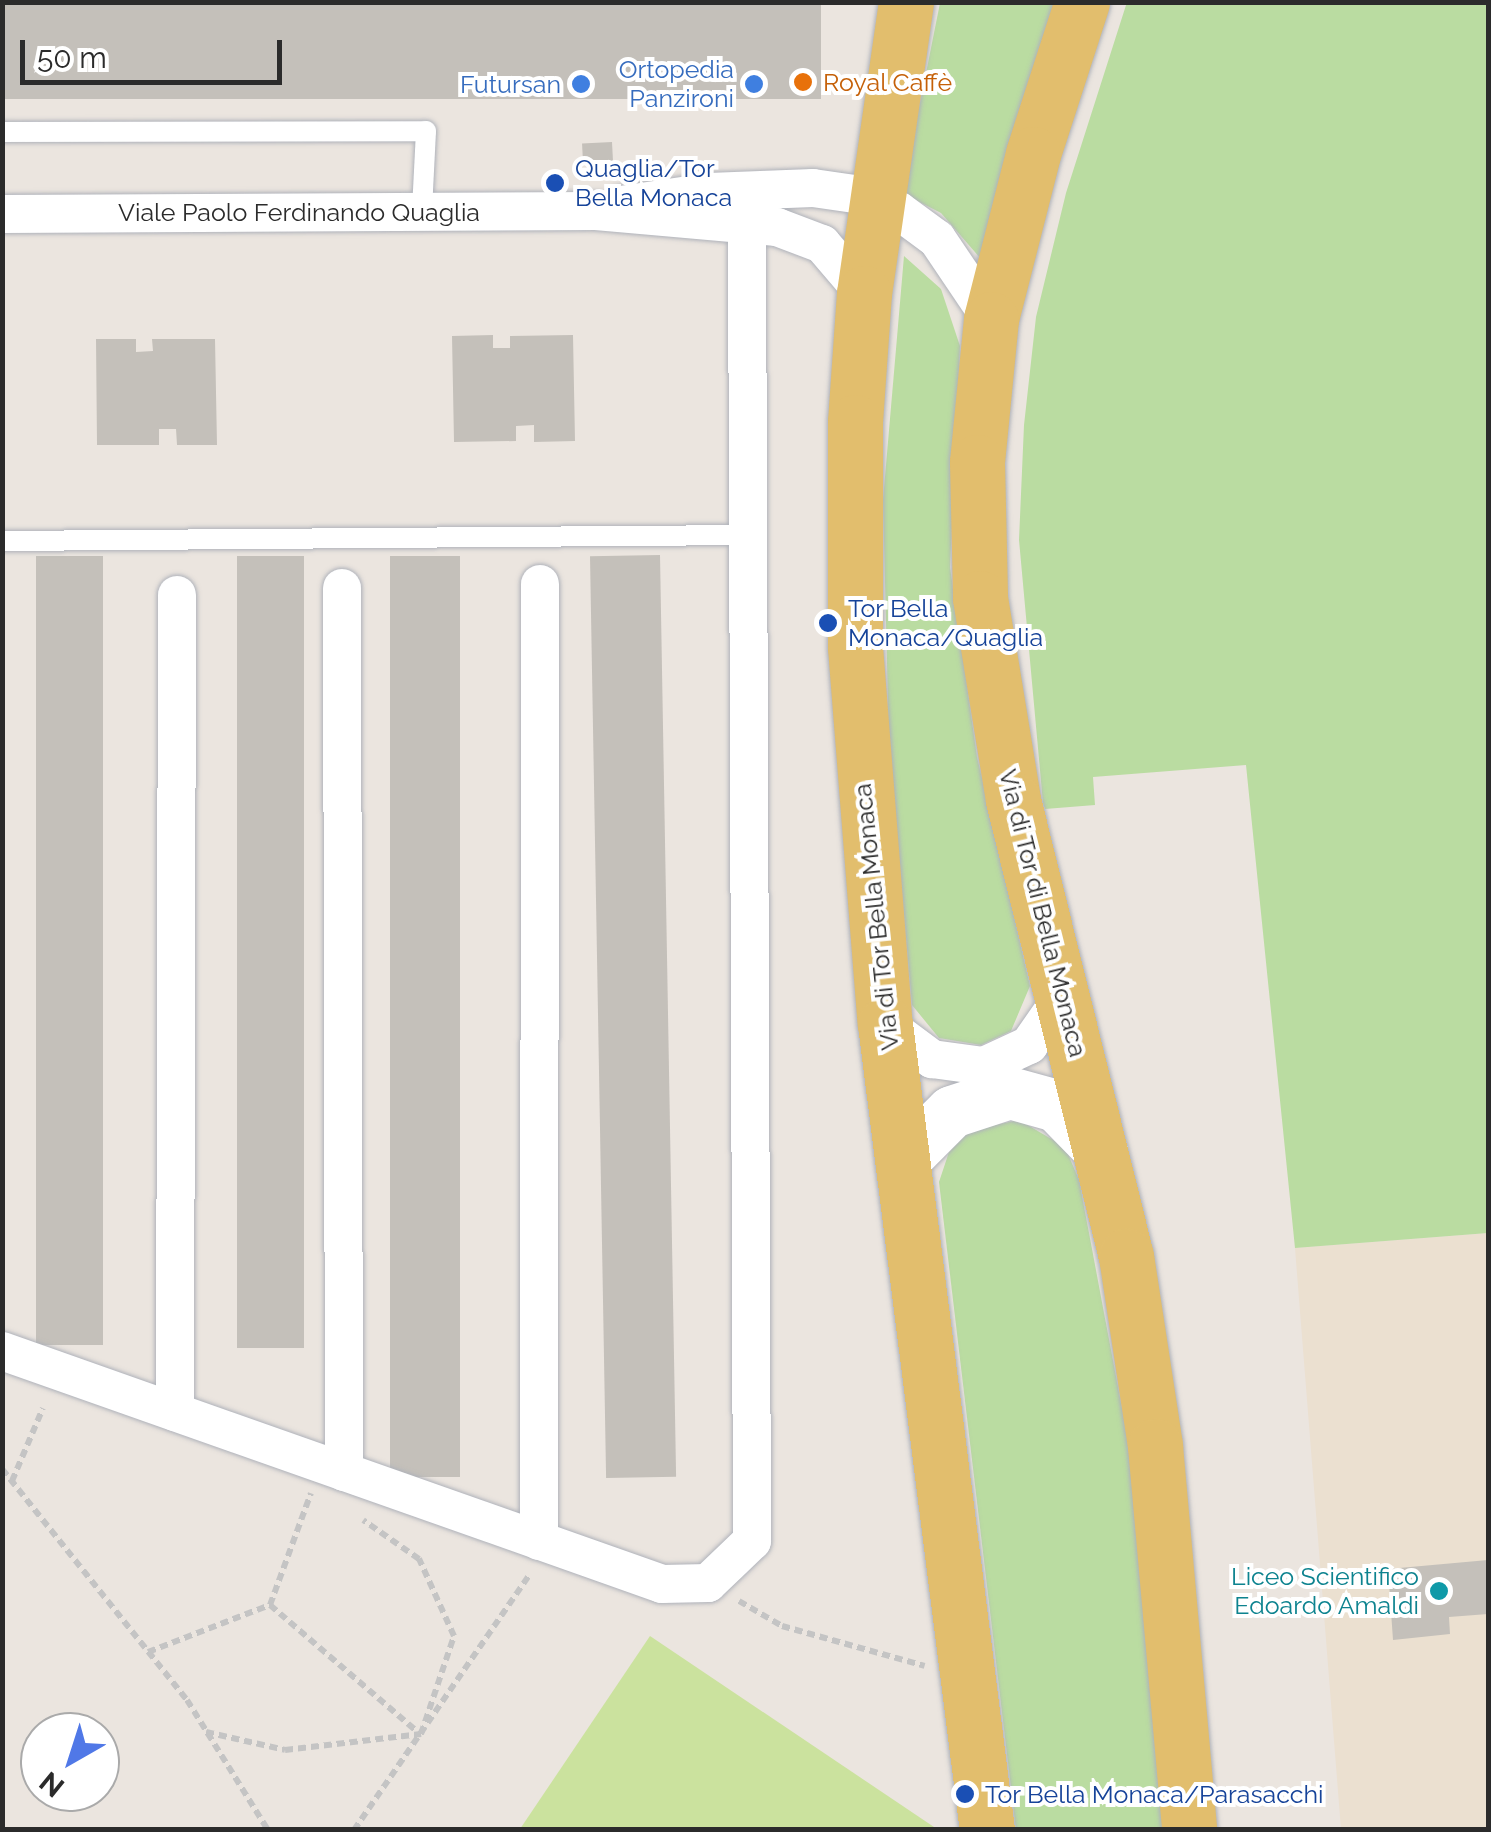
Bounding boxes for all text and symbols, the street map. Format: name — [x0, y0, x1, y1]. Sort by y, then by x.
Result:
scale bar — [25, 20, 288, 82]
text: 50 m — [37, 40, 107, 75]
place label: Ortopedia Panzironi — [619, 55, 734, 114]
place label: Royal Caffè — [823, 67, 953, 97]
place label: Futursan — [460, 69, 561, 99]
marker: Royal Caffè — [792, 71, 814, 93]
marker: Futursan — [570, 73, 592, 95]
marker: Ortopedia Panzironi — [743, 73, 765, 95]
place label: Quaglia/Tor Bella Monaca — [575, 154, 732, 213]
marker: Quaglia/Tor Bella Monaca — [544, 172, 566, 194]
street label: Viale Paolo Ferdinando Quaglia — [118, 197, 480, 227]
place label: Tor Bella Monaca/Quaglia — [848, 594, 1043, 653]
marker: Tor Bella Monaca/Quaglia — [817, 612, 839, 634]
street label: Via di Tor di Bella Monaca — [993, 765, 1093, 1061]
street label: Via di Tor Bella Monaca — [847, 781, 905, 1053]
place label: Liceo Scientifico Edoardo Amaldi — [1231, 1562, 1419, 1621]
marker: Liceo Scientifico Edoardo Amaldi — [1428, 1580, 1450, 1602]
north arrow — [20, 1712, 120, 1812]
text: N — [33, 1765, 71, 1804]
place label: Tor Bella Monaca/Parasacchi — [985, 1779, 1324, 1809]
marker: Tor Bella Monaca/Parasacchi — [954, 1783, 976, 1805]

